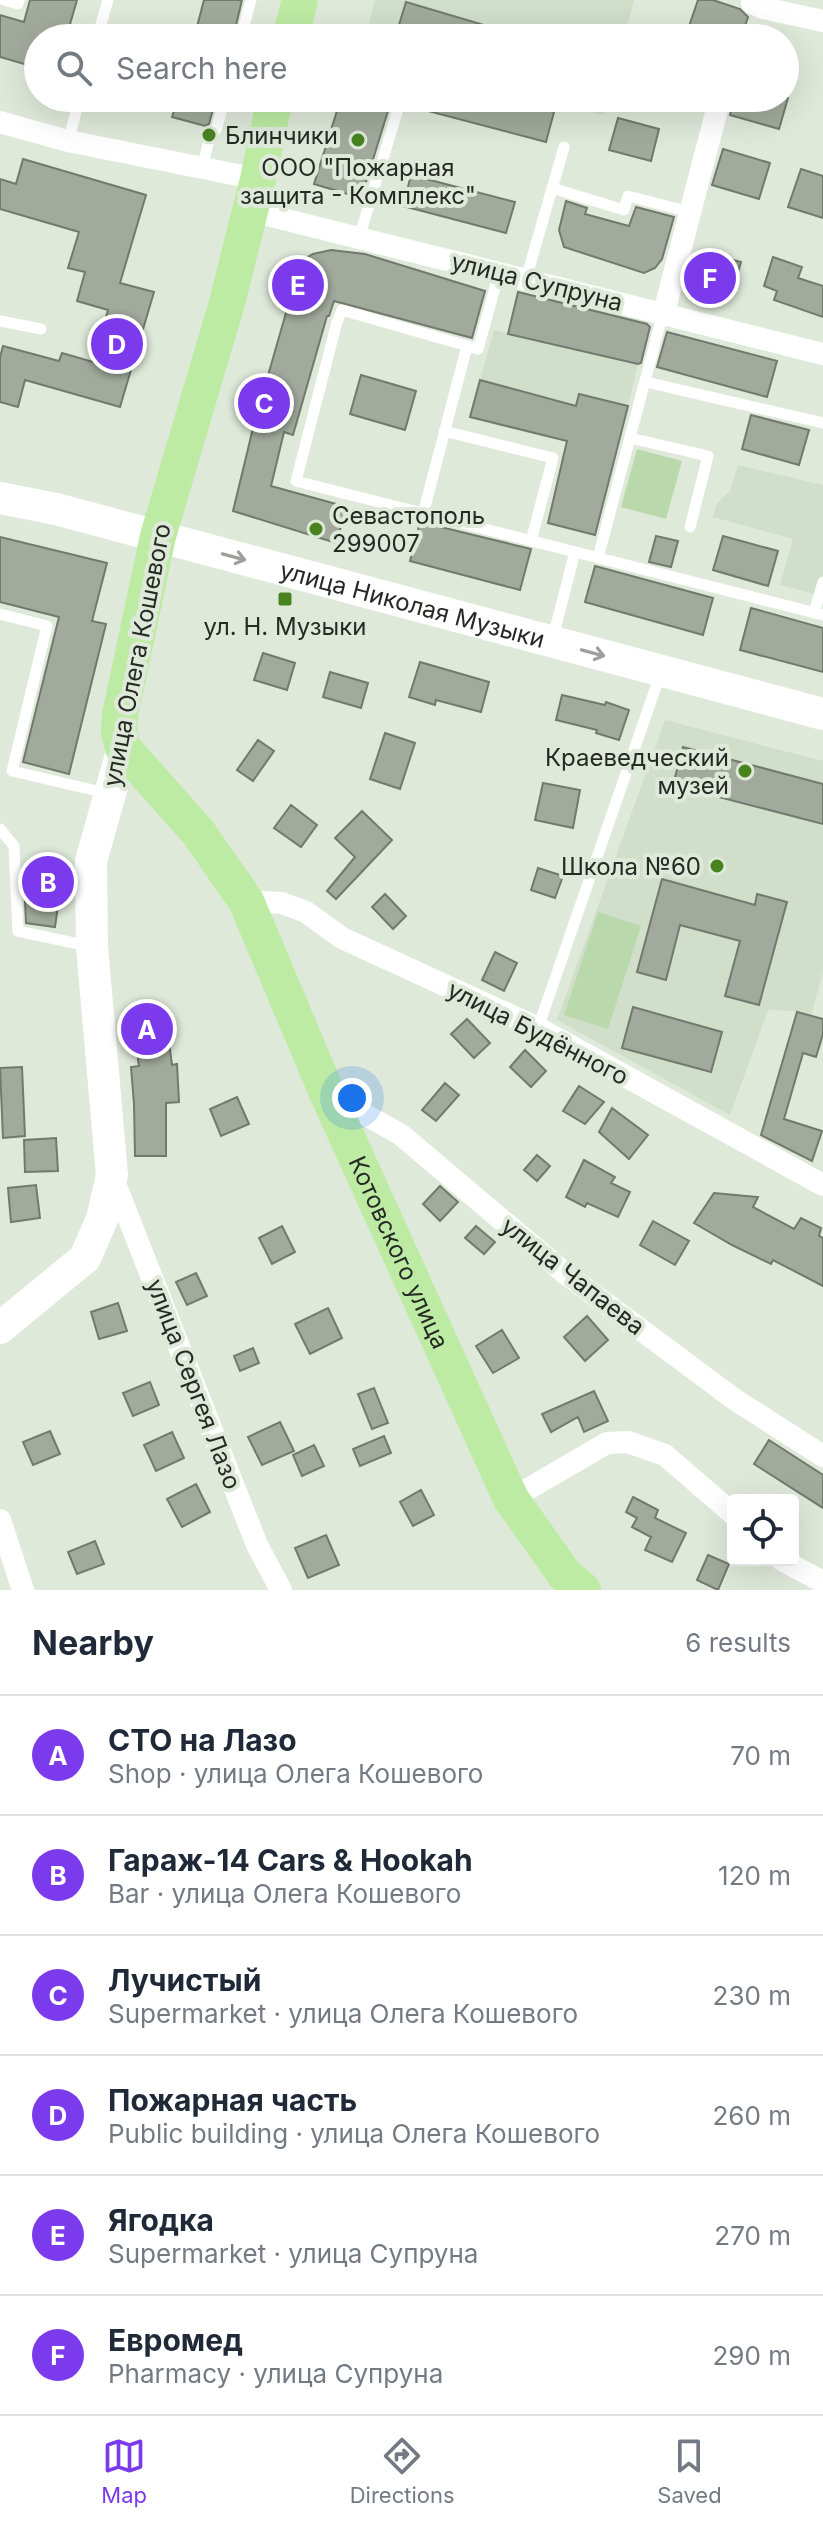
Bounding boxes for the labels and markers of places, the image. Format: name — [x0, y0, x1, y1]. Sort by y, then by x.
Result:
place label: Блинчики — [225, 121, 338, 150]
marker: Блинчики — [200, 126, 218, 144]
marker: ООО "Пожарная защита - Комплекс" — [349, 131, 367, 149]
place label: ООО "Пожарная защита - Комплекс" — [240, 153, 476, 210]
pin: F — [684, 248, 736, 308]
pin: E — [272, 255, 324, 315]
pin: D — [91, 314, 143, 374]
pin: C — [238, 373, 290, 433]
place label: Севастополь 299007 — [332, 501, 485, 558]
marker: Севастополь 299007 — [307, 520, 325, 538]
marker: ул. Н. Музыки — [276, 590, 294, 608]
place label: ул. Н. Музыки — [204, 612, 366, 641]
place label: Краеведческий музей — [545, 743, 729, 800]
marker: Краеведческий музей — [736, 762, 754, 780]
pin: B — [22, 852, 74, 912]
place label: Школа №60 — [561, 852, 701, 881]
marker: Школа №60 — [708, 857, 726, 875]
pin: A — [121, 999, 173, 1059]

